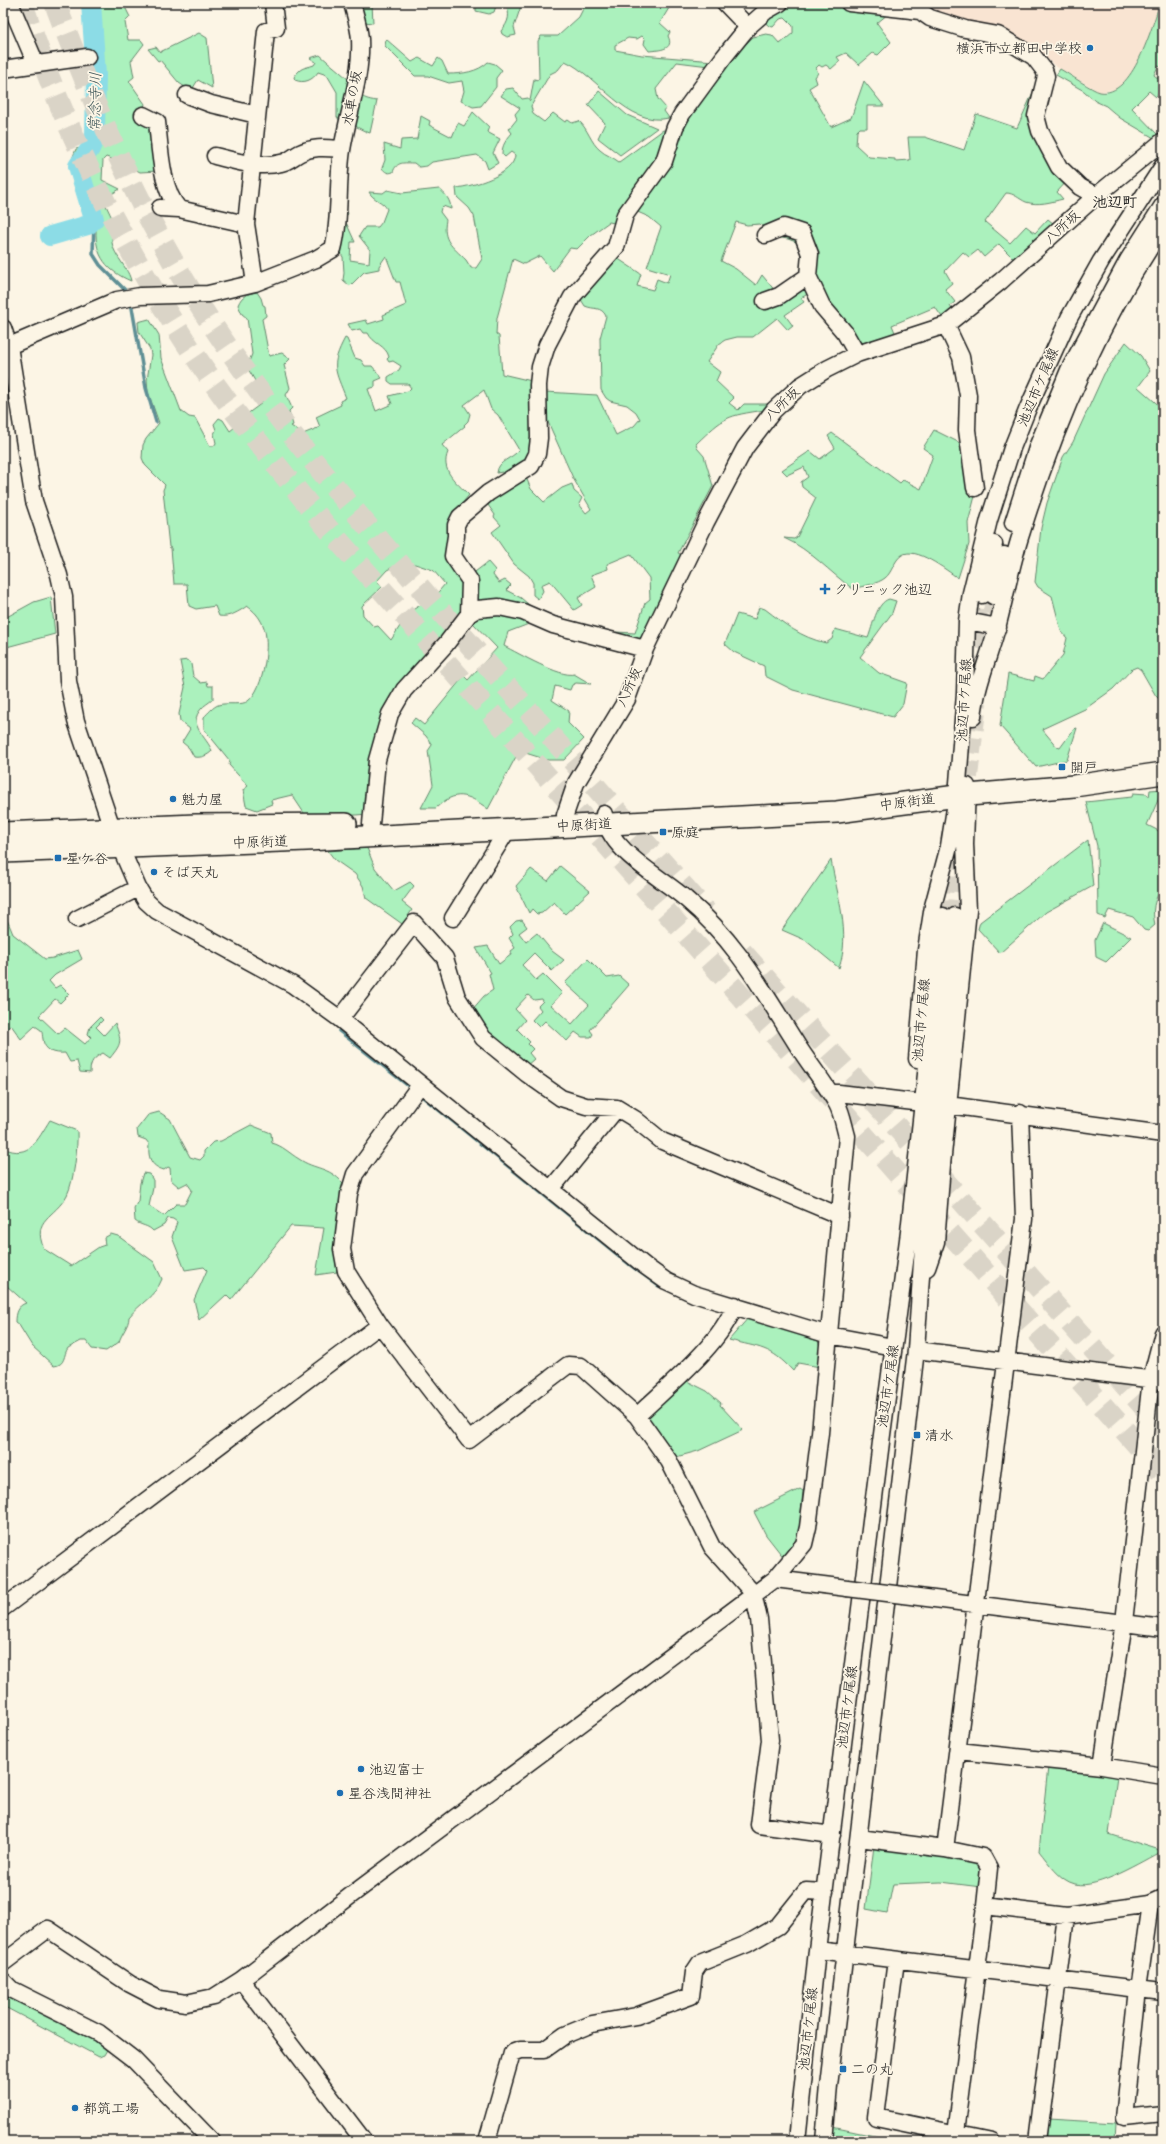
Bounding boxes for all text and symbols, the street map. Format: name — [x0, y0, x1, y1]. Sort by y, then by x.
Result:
place label: 横浜市立都田中学校 — [956, 36, 1082, 61]
marker: 横浜市立都田中学校 — [1085, 43, 1095, 53]
street label: 水車の坂 — [335, 68, 369, 128]
water label: 常念寺川 — [81, 72, 109, 132]
district label: 池辺町 — [1092, 189, 1138, 215]
street label: 八所坂 — [1038, 204, 1086, 250]
street label: 池辺市ケ尾線 — [1010, 343, 1066, 431]
street label: 八所坂 — [758, 380, 806, 428]
place label: クリニック池辺 — [834, 577, 932, 602]
marker: クリニック池辺 — [819, 583, 831, 595]
street label: 池辺市ケ尾線 — [949, 657, 979, 743]
street label: 八所坂 — [609, 663, 649, 711]
place label: 開戸 — [1070, 755, 1098, 780]
marker: 開戸 — [1057, 762, 1067, 772]
street label: 中原街道 — [878, 786, 936, 818]
place label: 魁力屋 — [181, 787, 223, 812]
marker: 魁力屋 — [168, 794, 178, 804]
street label: 中原街道 — [555, 811, 613, 839]
place label: 原庭 — [671, 820, 699, 845]
marker: 原庭 — [658, 827, 668, 837]
street label: 中原街道 — [232, 829, 288, 855]
place label: 星ケ谷 — [66, 846, 108, 871]
marker: 星ケ谷 — [53, 853, 63, 863]
place label: そば天丸 — [162, 860, 218, 885]
marker: そば天丸 — [149, 867, 159, 877]
street label: 池辺市ケ尾線 — [905, 977, 937, 1063]
street label: 池辺市ケ尾線 — [870, 1343, 906, 1429]
place label: 清水 — [925, 1423, 953, 1448]
marker: 清水 — [912, 1430, 922, 1440]
street label: 池辺市ケ尾線 — [829, 1664, 865, 1750]
place label: 池辺富士 — [369, 1757, 425, 1782]
marker: 池辺富士 — [356, 1764, 366, 1774]
place label: 星谷浅間神社 — [348, 1781, 432, 1806]
marker: 星谷浅間神社 — [335, 1788, 345, 1798]
street label: 池辺市ケ尾線 — [791, 1986, 825, 2072]
place label: 二の丸 — [851, 2057, 893, 2082]
marker: 二の丸 — [838, 2064, 848, 2074]
place label: 都筑工場 — [83, 2096, 139, 2121]
marker: 都筑工場 — [70, 2103, 80, 2113]

